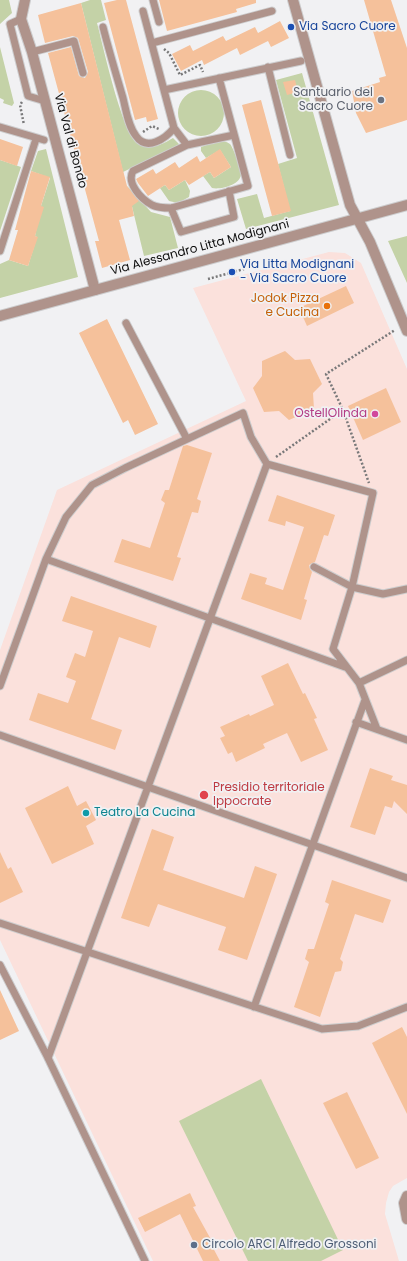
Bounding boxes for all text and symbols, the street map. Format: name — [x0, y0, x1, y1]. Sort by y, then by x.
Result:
place label: Via Sacro Cuore — [299, 20, 396, 34]
marker: Via Sacro Cuore — [286, 22, 296, 32]
place label: Santuario del Sacro Cuore — [293, 86, 373, 114]
street label: Via Val di Bondo — [50, 92, 90, 190]
marker: Santuario del Sacro Cuore — [376, 95, 386, 105]
street label: Via Alessandro Litta Modignani — [109, 217, 291, 279]
place label: Via Litta Modignani - Via Sacro Cuore — [240, 258, 354, 286]
marker: Via Litta Modignani - Via Sacro Cuore — [227, 267, 237, 277]
place label: Jodok Pizza e Cucina — [251, 292, 319, 320]
marker: Jodok Pizza e Cucina — [322, 301, 332, 311]
place label: OstellOlinda — [294, 407, 367, 421]
marker: OstellOlinda — [370, 409, 380, 419]
place label: Presidio territoriale Ippocrate — [213, 781, 325, 809]
marker: Presidio territoriale Ippocrate — [198, 789, 210, 801]
place label: Teatro La Cucina — [94, 806, 195, 820]
marker: Teatro La Cucina — [81, 808, 91, 818]
place label: Circolo ARCI Alfredo Grossoni — [202, 1238, 377, 1252]
marker: Circolo ARCI Alfredo Grossoni — [189, 1240, 199, 1250]

